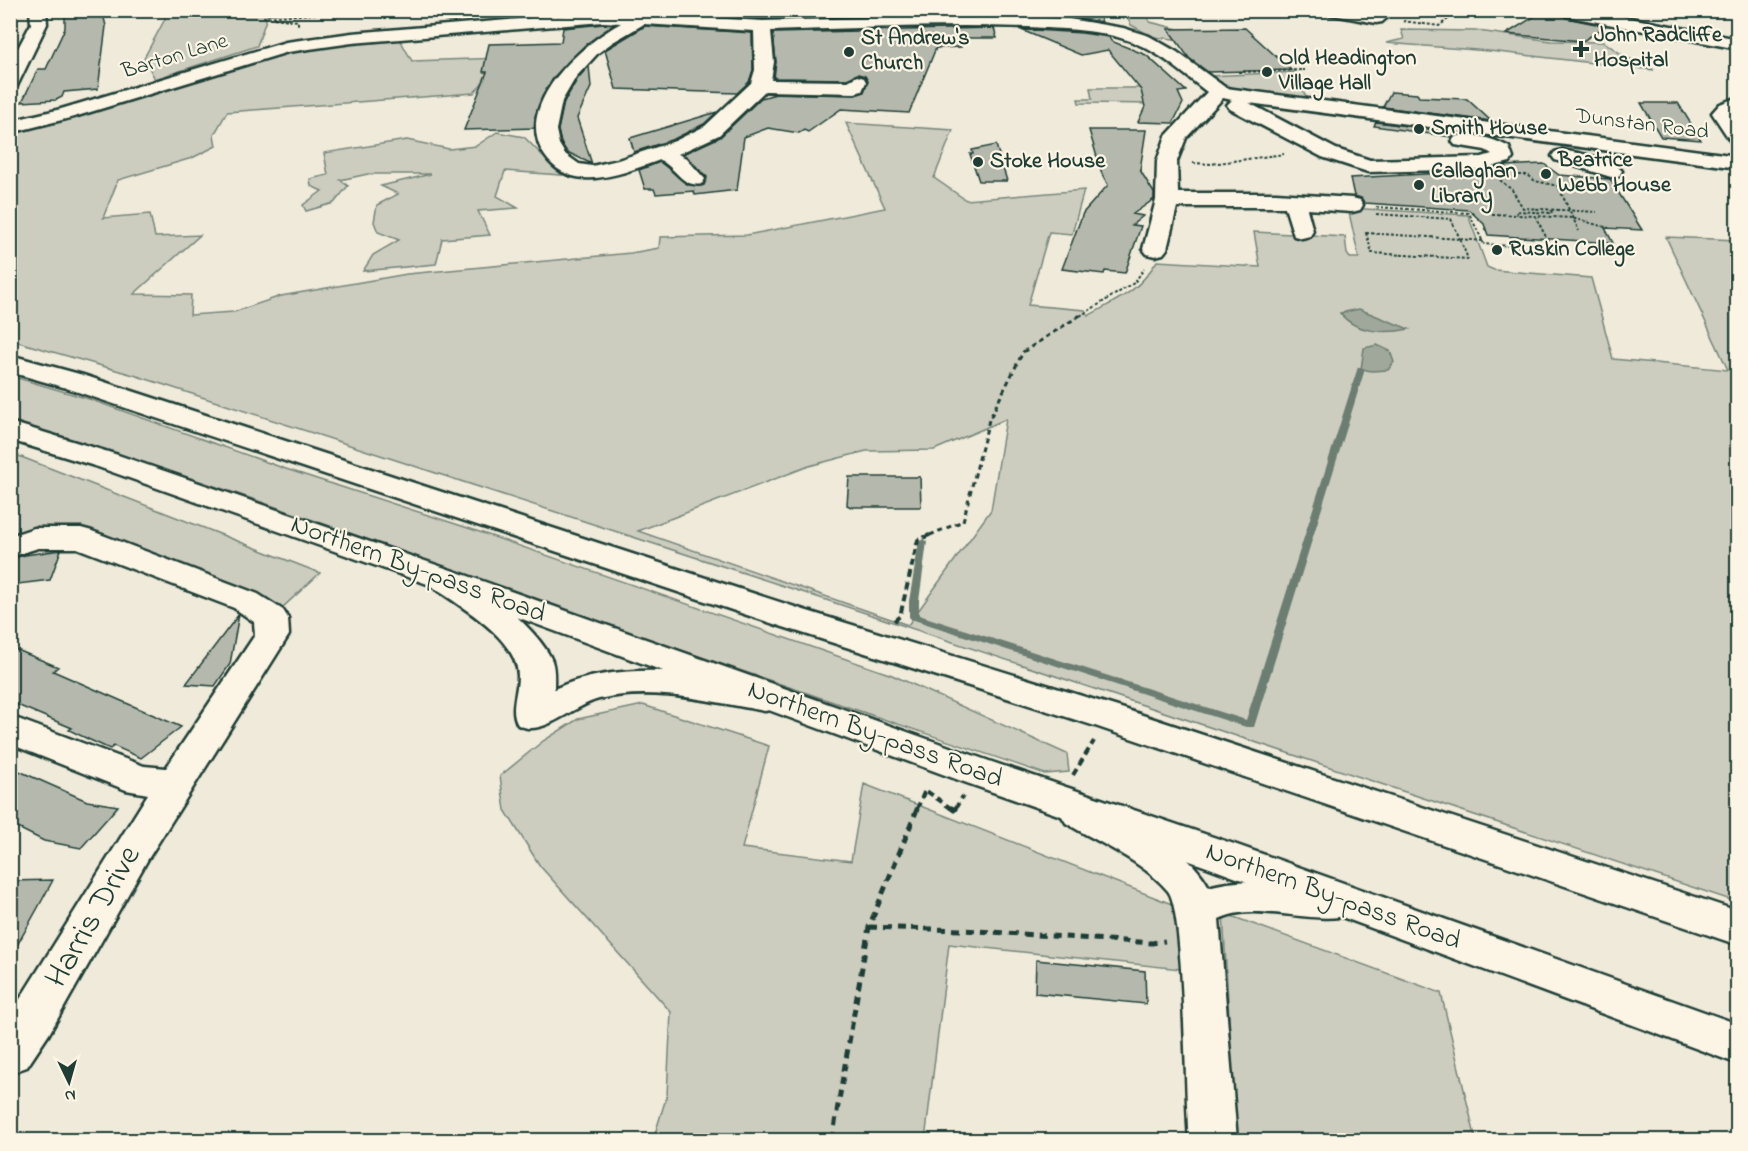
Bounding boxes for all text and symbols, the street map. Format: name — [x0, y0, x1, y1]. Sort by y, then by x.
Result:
place label: John Radcliffe Hospital — [1594, 20, 1723, 77]
place label: St Andrew's Church — [861, 23, 969, 80]
street label: Barton Lane — [117, 26, 232, 89]
marker: John Radcliffe Hospital — [1572, 40, 1590, 58]
place label: Old Headington Village Hall — [1278, 43, 1416, 101]
marker: St Andrew's Church — [842, 45, 856, 59]
marker: Old Headington Village Hall — [1260, 65, 1274, 79]
street label: Dunstan Road — [1572, 101, 1711, 149]
place label: Smith House — [1431, 113, 1548, 145]
marker: Smith House — [1412, 122, 1426, 136]
place label: Beatrice Webb House — [1557, 145, 1672, 202]
place label: Stoke House — [990, 146, 1106, 178]
marker: Stoke House — [971, 155, 985, 169]
place label: Callaghan Library — [1431, 156, 1517, 214]
marker: Beatrice Webb House — [1539, 167, 1553, 181]
marker: Callaghan Library — [1412, 178, 1426, 192]
place label: Ruskin College — [1509, 234, 1636, 267]
marker: Ruskin College — [1490, 243, 1504, 257]
street label: Northern By-pass Road — [285, 506, 551, 634]
street label: Northern By-pass Road — [742, 671, 1008, 799]
street label: Northern By-pass Road — [1200, 833, 1466, 961]
street label: Harris Drive — [34, 837, 154, 997]
north arrow — [39, 1052, 99, 1112]
text: N — [64, 1083, 77, 1107]

